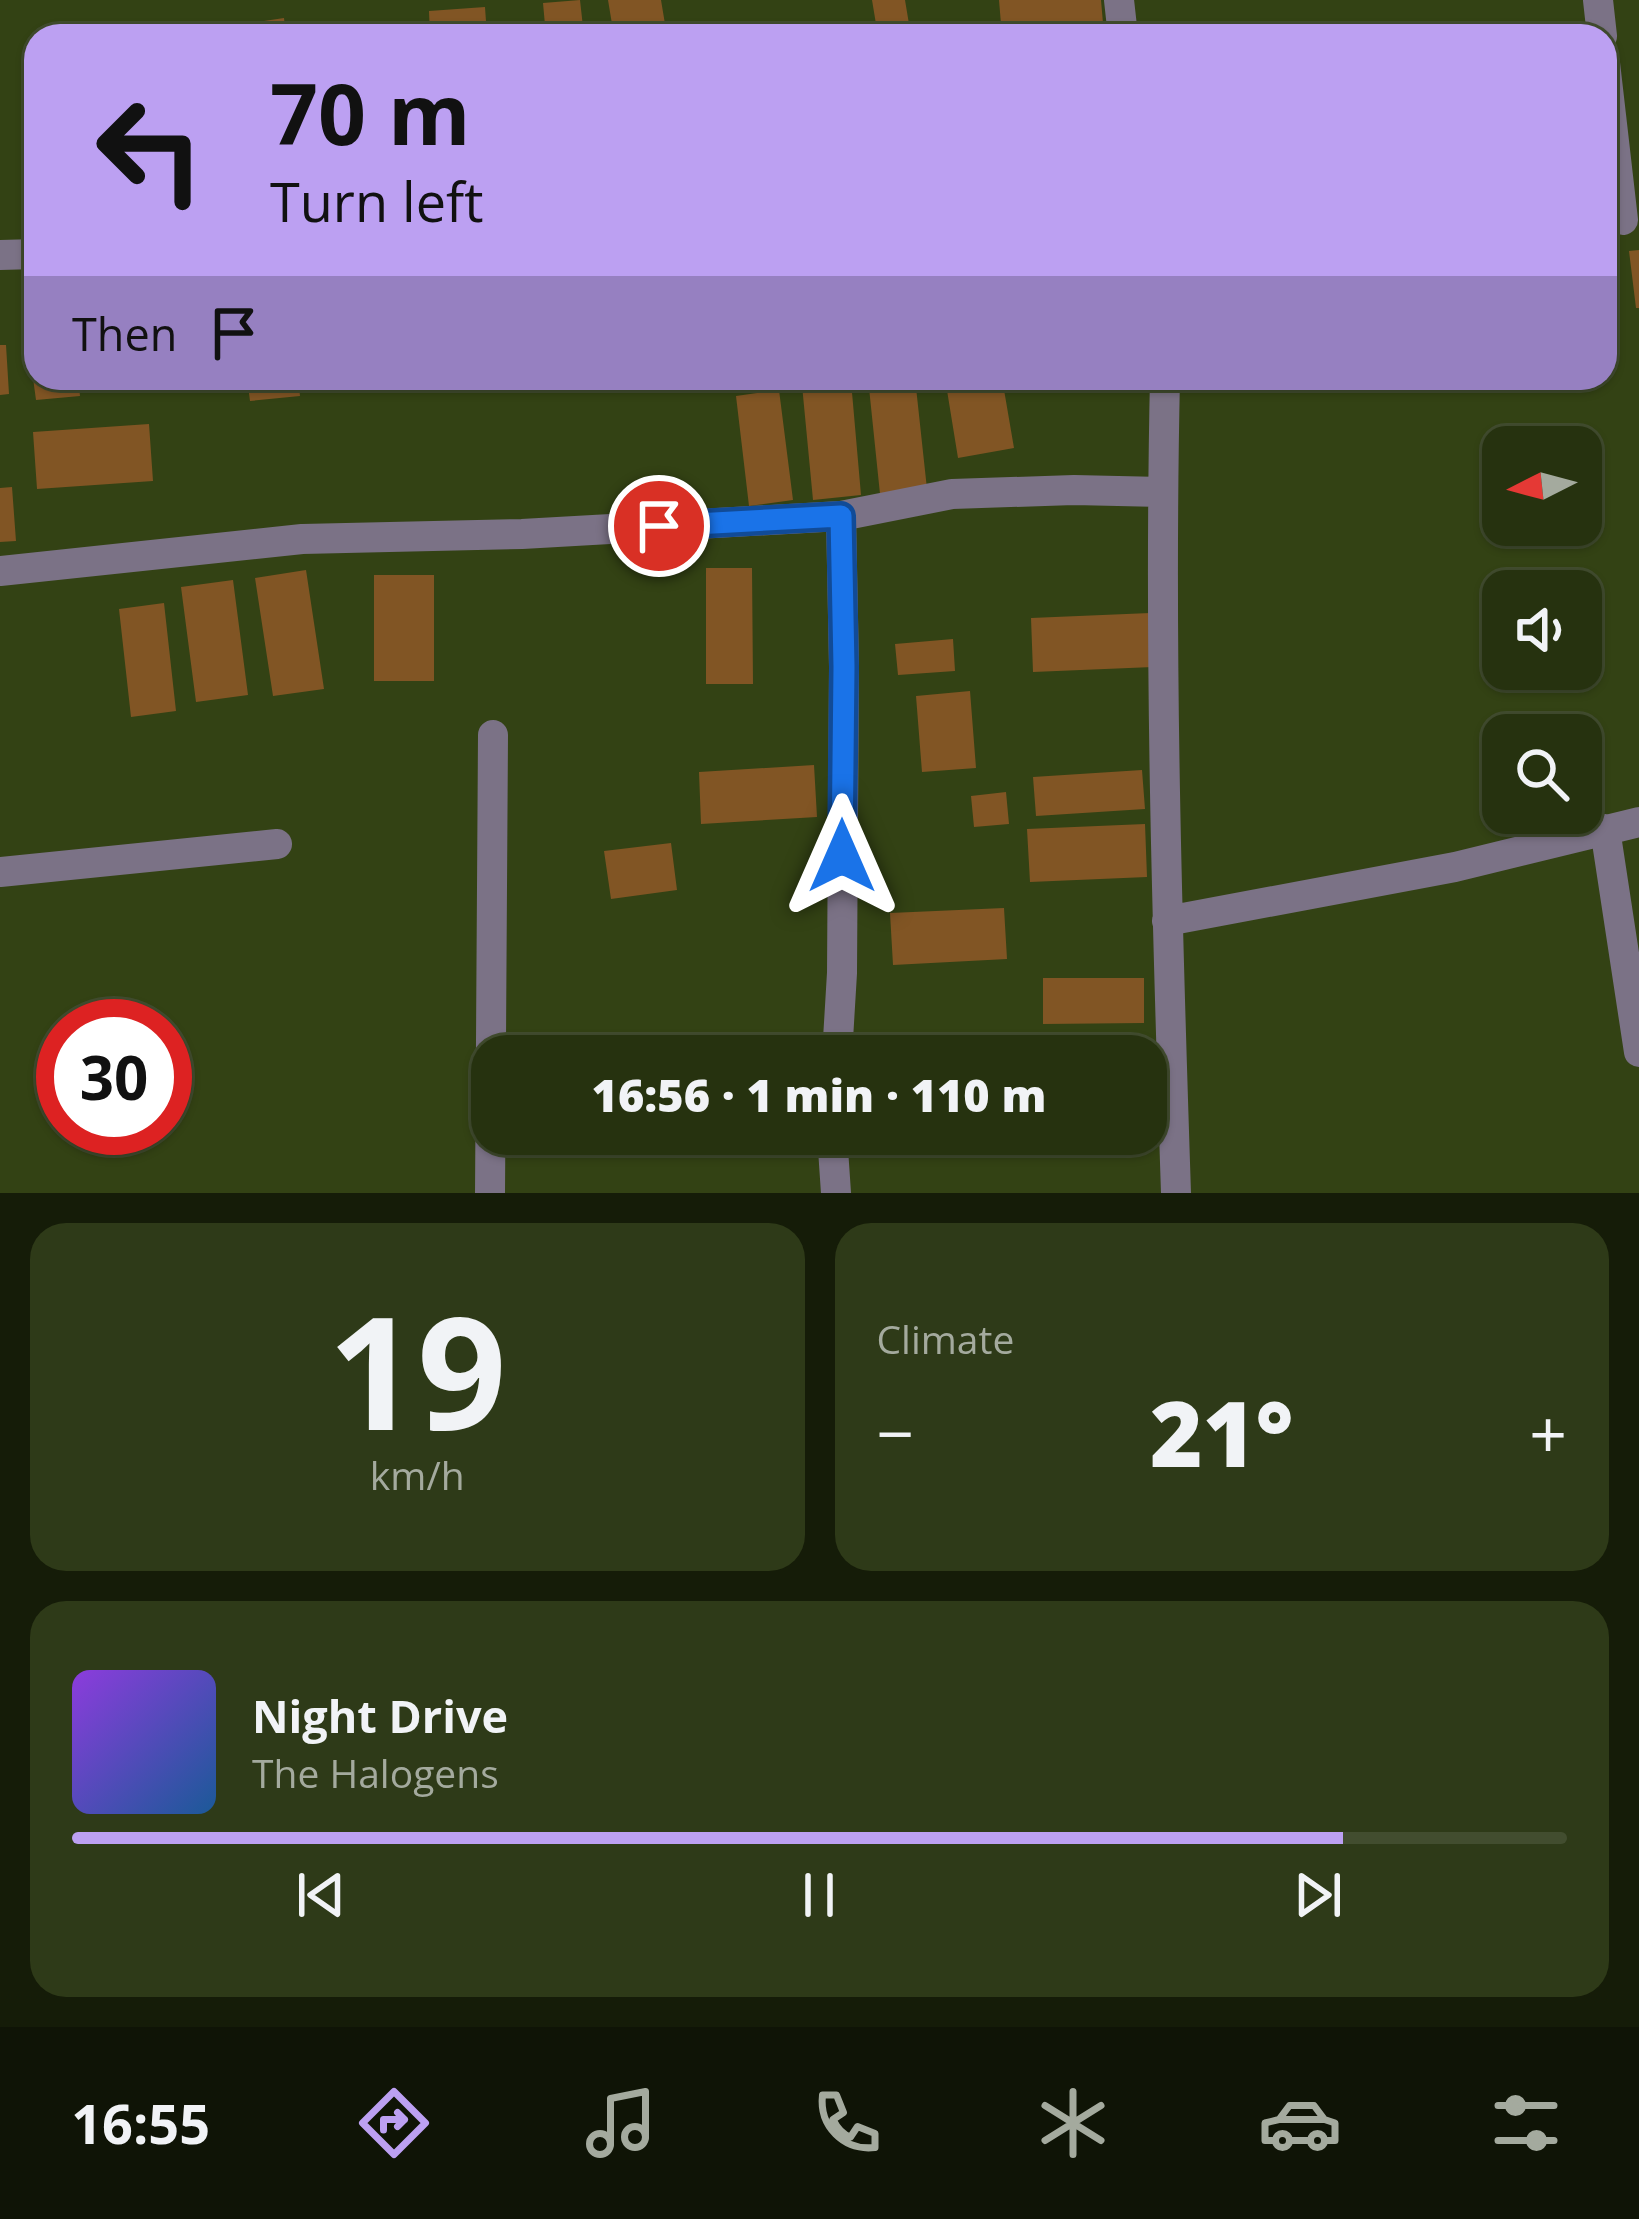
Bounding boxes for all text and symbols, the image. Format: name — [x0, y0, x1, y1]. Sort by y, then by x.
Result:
text: 70 m — [270, 55, 470, 170]
icon: left — [72, 72, 228, 228]
text: Turn left — [270, 164, 483, 238]
icon: arrive — [201, 300, 267, 366]
text: Then — [72, 303, 177, 364]
north arrow — [1482, 426, 1602, 546]
map controls — [1482, 426, 1602, 834]
pin — [608, 475, 710, 577]
icon: arrive — [626, 493, 692, 559]
button: sound — [1482, 570, 1602, 690]
button: search — [1482, 714, 1602, 834]
position arrow — [779, 793, 905, 919]
speed limit sign: 30 — [36, 999, 192, 1155]
text: 16:56 · 1 min · 110 m — [592, 1064, 1046, 1125]
text: 19 — [328, 1263, 506, 1476]
text: Climate — [877, 1312, 1014, 1365]
text: 21° — [1150, 1371, 1293, 1493]
text: − — [877, 1387, 914, 1477]
text: + — [1529, 1387, 1567, 1477]
text: km/h — [370, 1448, 465, 1501]
text: Night Drive — [252, 1685, 508, 1746]
text: The Halogens — [252, 1746, 499, 1799]
icon: previous — [288, 1862, 354, 1928]
icon: pause — [786, 1862, 852, 1928]
icon: next — [1285, 1862, 1351, 1928]
icon: directions — [352, 2081, 436, 2165]
icon: music — [579, 2081, 663, 2165]
icon: phone — [805, 2081, 889, 2165]
icon: climate — [1031, 2081, 1115, 2165]
icon: car — [1258, 2081, 1342, 2165]
icon: filters — [1484, 2081, 1568, 2165]
text: 16:55 — [71, 2086, 210, 2160]

